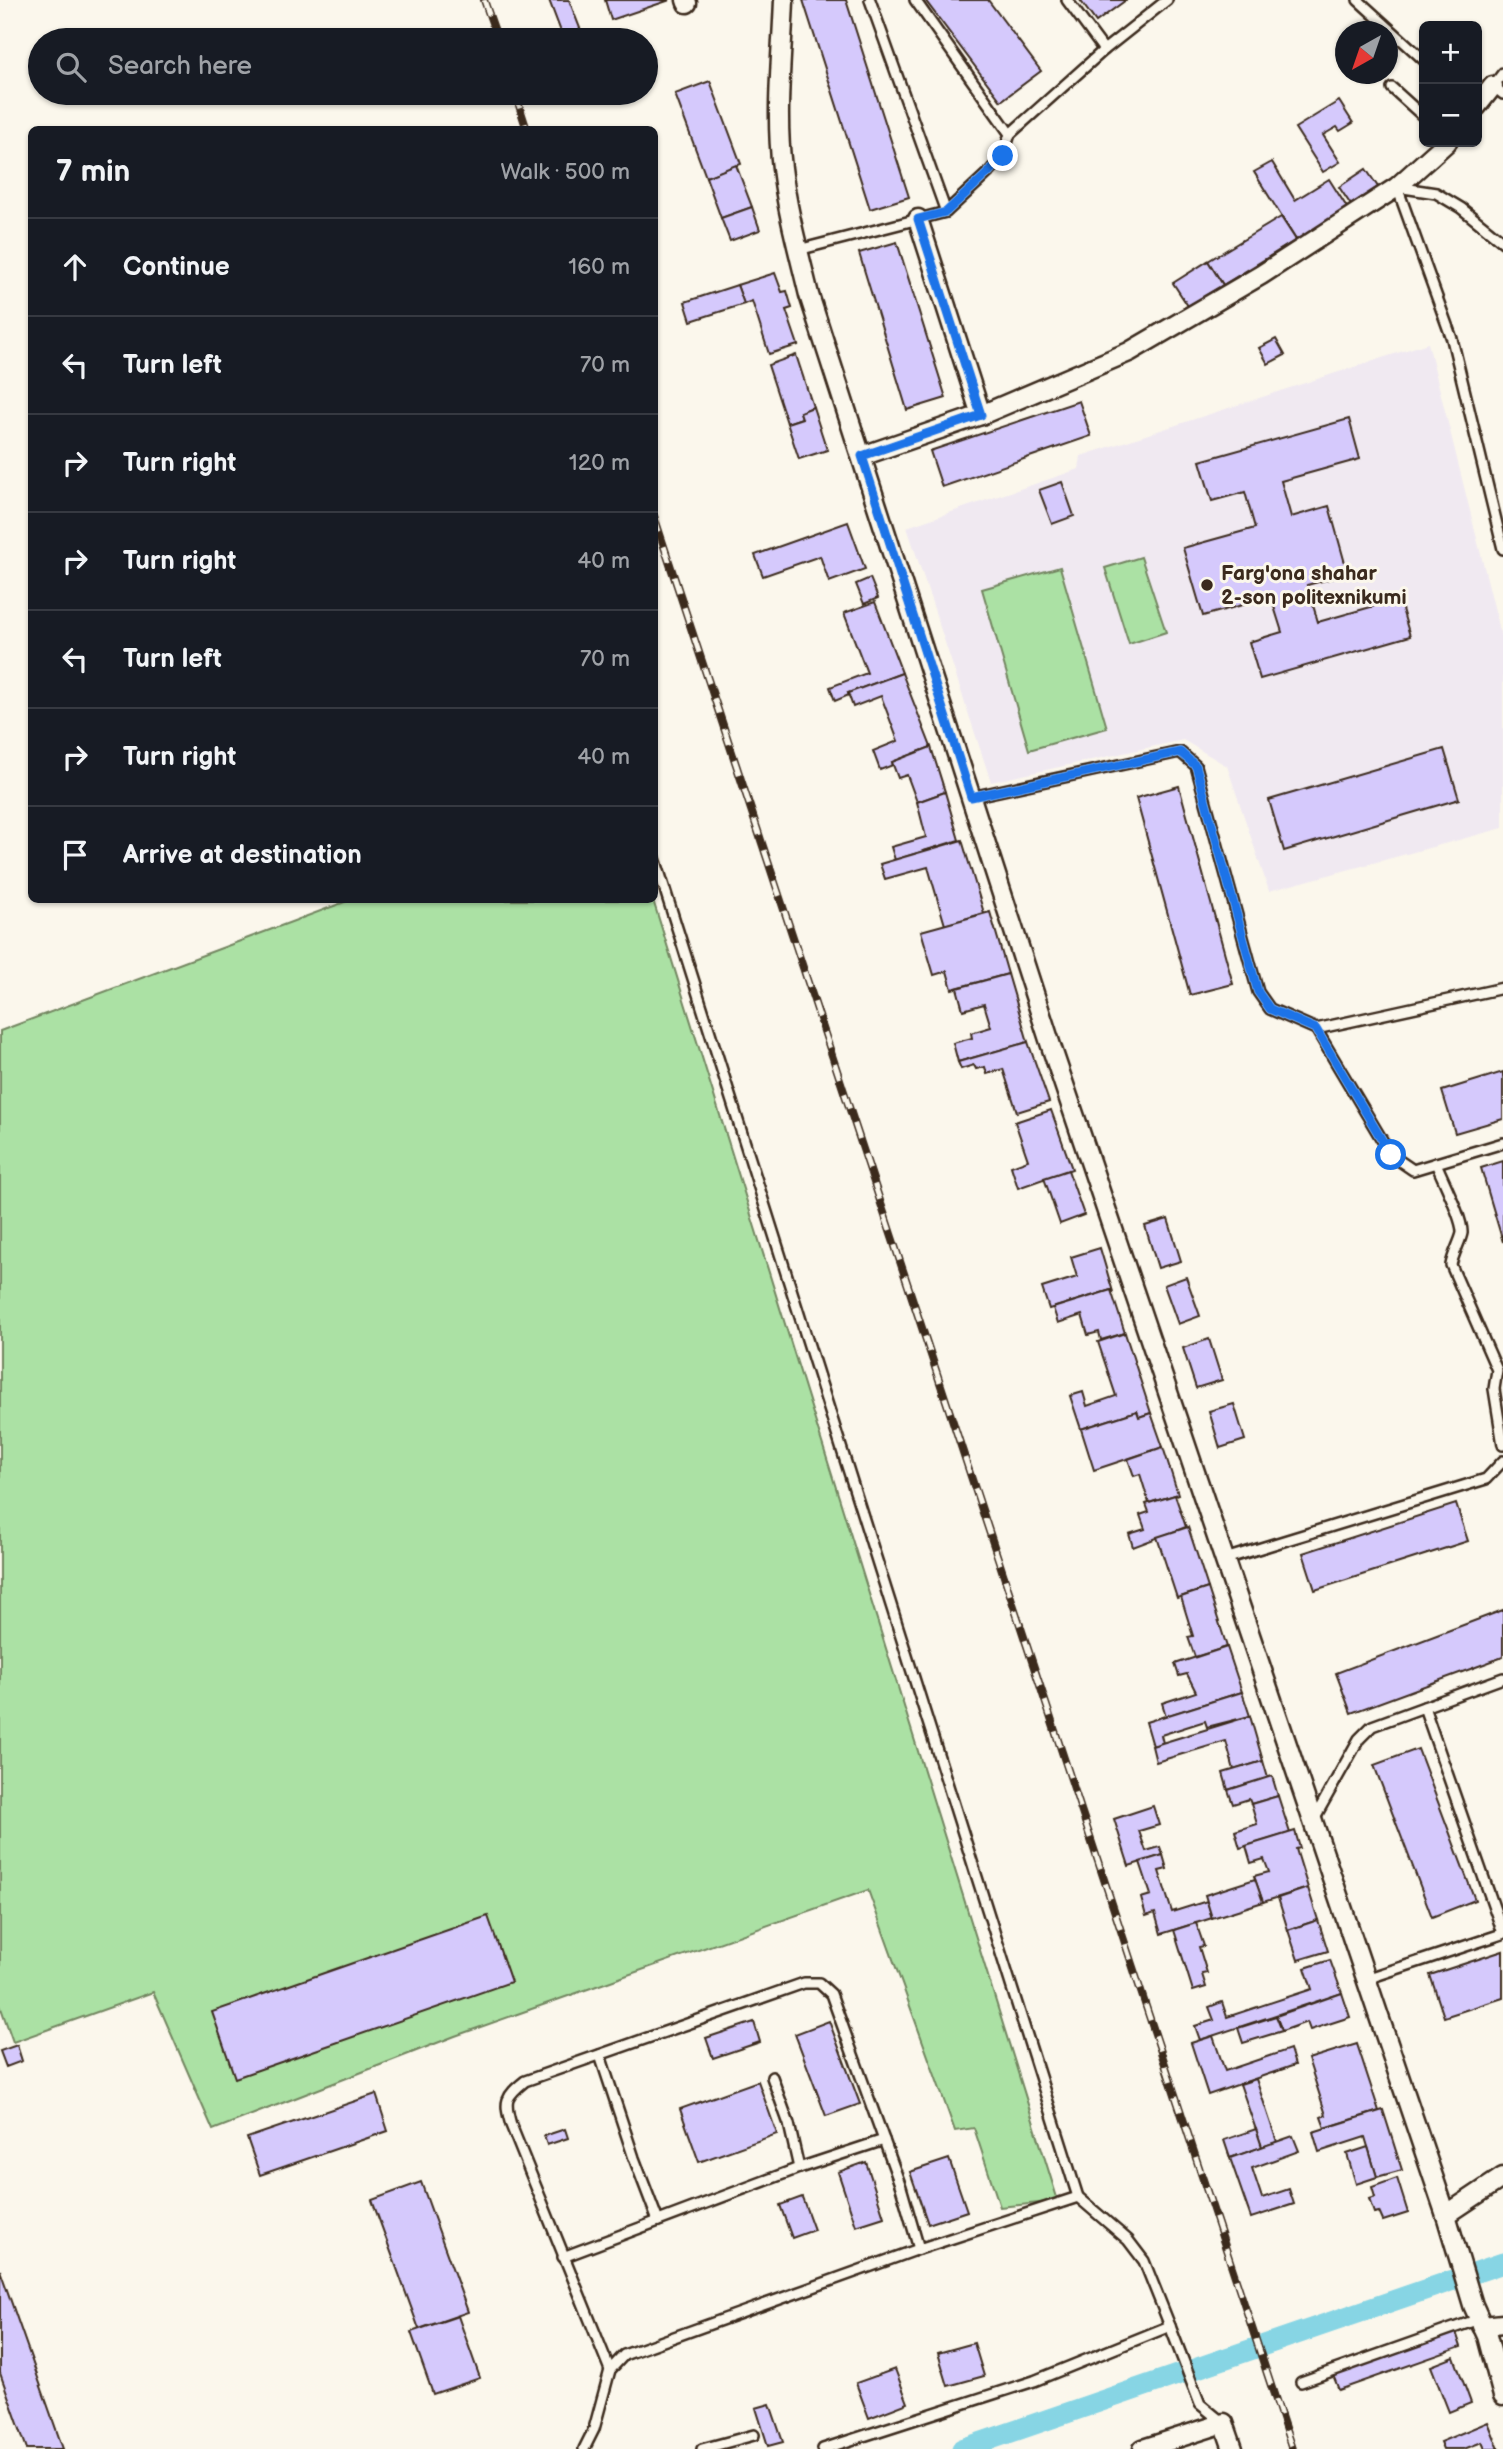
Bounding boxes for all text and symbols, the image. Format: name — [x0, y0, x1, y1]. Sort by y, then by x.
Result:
north arrow — [1335, 21, 1398, 84]
map controls — [1419, 21, 1482, 147]
button: + — [1419, 21, 1482, 84]
search box — [28, 28, 658, 105]
icon: search — [52, 48, 90, 86]
text: Search here — [108, 51, 252, 82]
button: − — [1419, 84, 1482, 147]
route end — [987, 140, 1018, 171]
text: 7 min — [56, 154, 130, 190]
text: Walk · 500 m — [500, 158, 630, 186]
icon: ahead — [56, 248, 94, 286]
text: Continue — [123, 252, 230, 283]
text: 160 m — [568, 253, 630, 281]
icon: left — [56, 346, 94, 384]
text: Turn left — [123, 350, 222, 381]
text: 70 m — [580, 351, 630, 379]
icon: right — [56, 444, 94, 482]
text: Turn right — [123, 448, 236, 479]
text: 120 m — [569, 449, 630, 477]
icon: right — [56, 542, 94, 580]
text: Turn right — [123, 546, 236, 577]
text: 40 m — [577, 547, 630, 575]
place label: Farg'ona shahar 2-son politexnikumi — [1221, 561, 1407, 610]
marker: Farg'ona shahar 2-son politexnikumi — [1199, 577, 1215, 593]
icon: left — [56, 640, 94, 678]
text: Turn left — [123, 644, 222, 675]
text: 70 m — [580, 645, 630, 673]
icon: right — [56, 738, 94, 776]
text: Turn right — [123, 742, 236, 773]
text: 40 m — [577, 743, 630, 771]
icon: arrive — [56, 836, 94, 874]
text: Arrive at destination — [123, 840, 362, 871]
route start — [1375, 1139, 1406, 1170]

